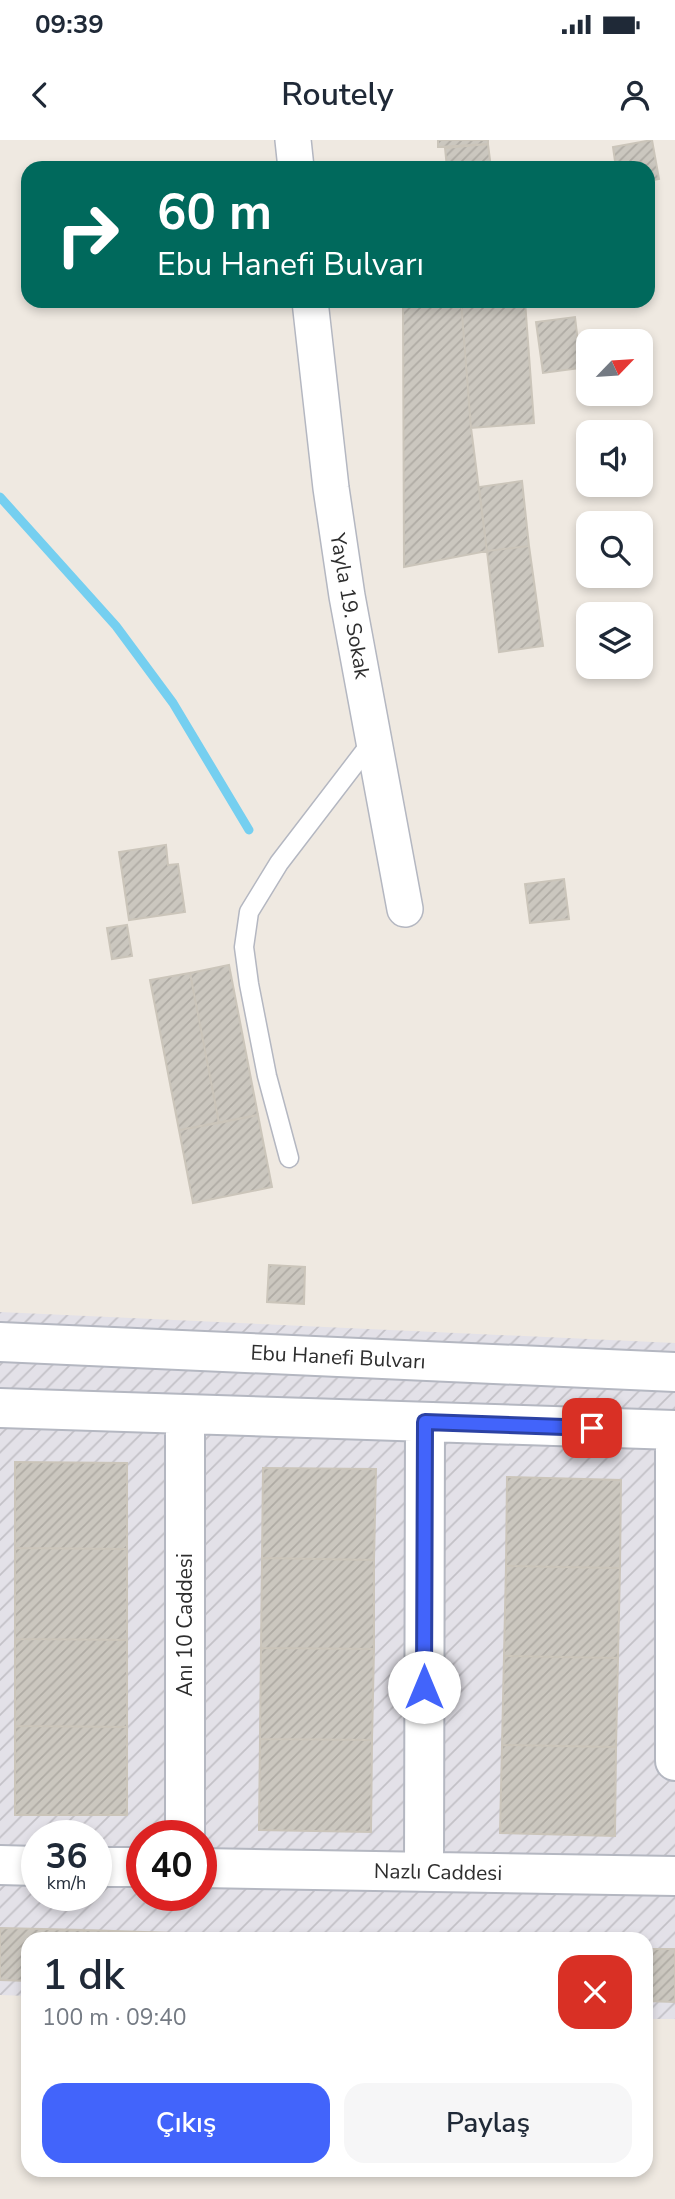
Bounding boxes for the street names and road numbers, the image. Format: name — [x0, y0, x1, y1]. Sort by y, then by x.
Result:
street label: Yayla 19. Sokak — [323, 530, 377, 682]
street label: Ebu Hanefi Bulvarı — [250, 1338, 426, 1376]
street label: Anı 10 Caddesi — [171, 1553, 199, 1697]
street label: Nazlı Caddesi — [374, 1857, 502, 1887]

